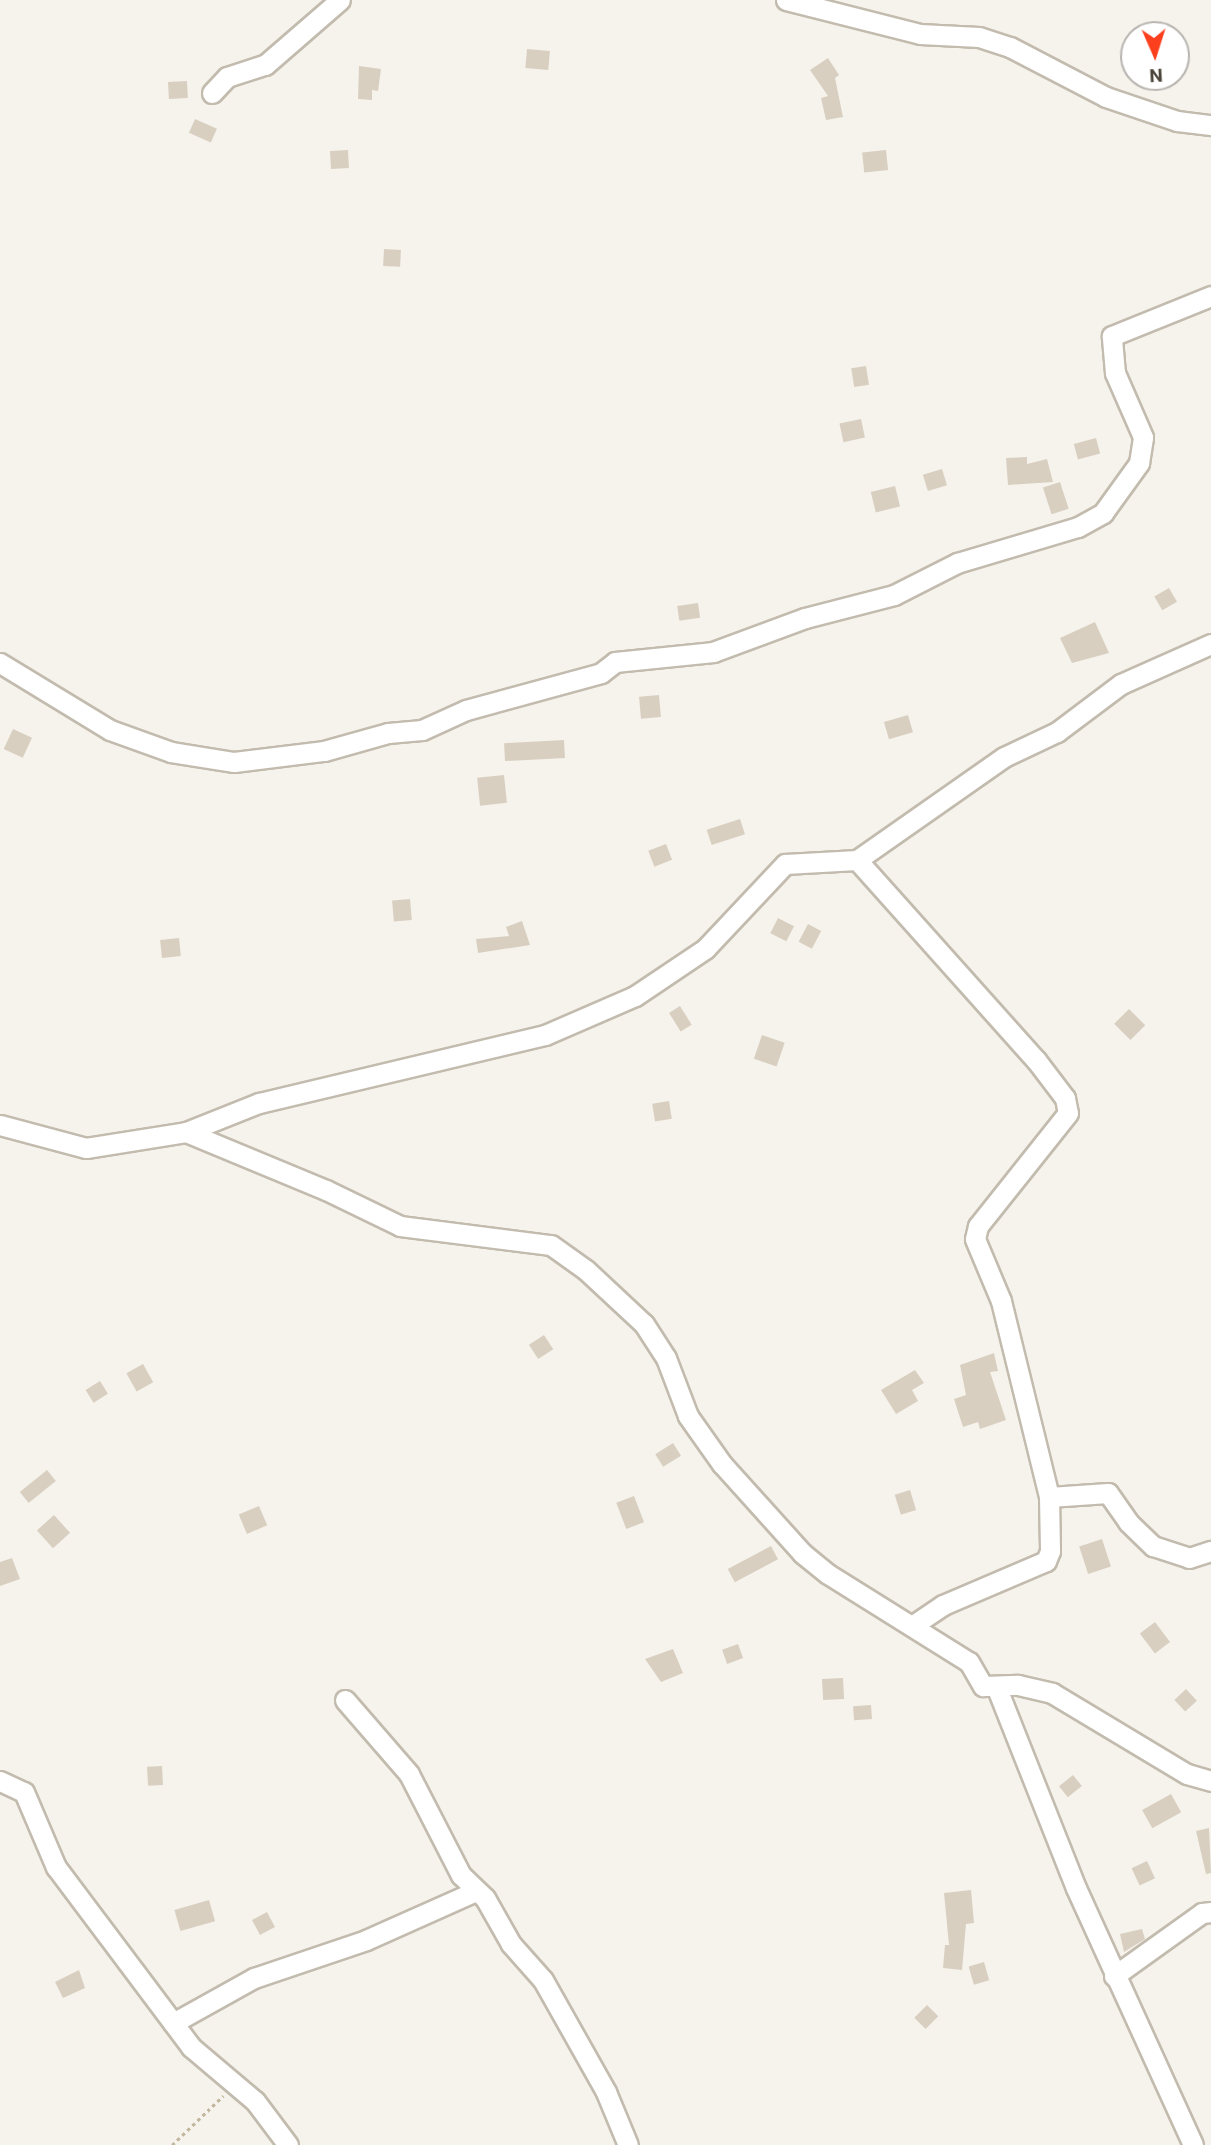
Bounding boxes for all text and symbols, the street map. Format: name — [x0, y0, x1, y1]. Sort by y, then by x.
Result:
north arrow — [1120, 21, 1190, 91]
text: N — [1149, 64, 1163, 87]

